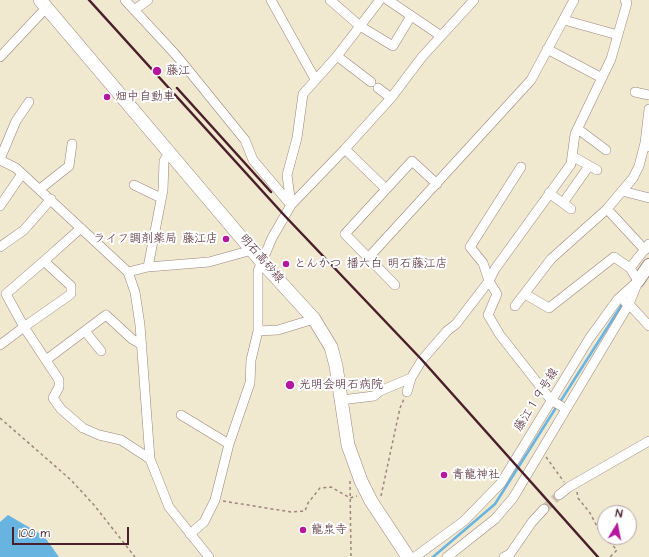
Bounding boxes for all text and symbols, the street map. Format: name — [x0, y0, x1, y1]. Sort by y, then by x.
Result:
place label: 藤江 — [166, 64, 190, 78]
marker: 藤江 — [151, 65, 163, 77]
place label: 畑中自動車 — [115, 90, 175, 104]
marker: 畑中自動車 — [102, 92, 112, 102]
place label: ライフ調剤薬局 藤江店 — [93, 232, 218, 246]
street label: 明石高砂線 — [236, 232, 286, 286]
marker: ライフ調剤薬局 藤江店 — [221, 234, 231, 244]
place label: とんかつ 播六白 明石藤江店 — [294, 257, 448, 271]
marker: とんかつ 播六白 明石藤江店 — [281, 259, 291, 269]
street label: 藤江１９号線 — [512, 366, 562, 434]
place label: 光明会明石病院 — [299, 378, 383, 392]
marker: 光明会明石病院 — [284, 379, 296, 391]
place label: 青龍神社 — [452, 468, 500, 482]
marker: 青龍神社 — [439, 470, 449, 480]
north arrow — [597, 505, 637, 545]
text: N — [614, 506, 624, 522]
scale bar — [14, 519, 131, 545]
place label: 龍泉寺 — [311, 523, 347, 537]
text: 100 m — [19, 525, 50, 542]
marker: 龍泉寺 — [298, 525, 308, 535]

